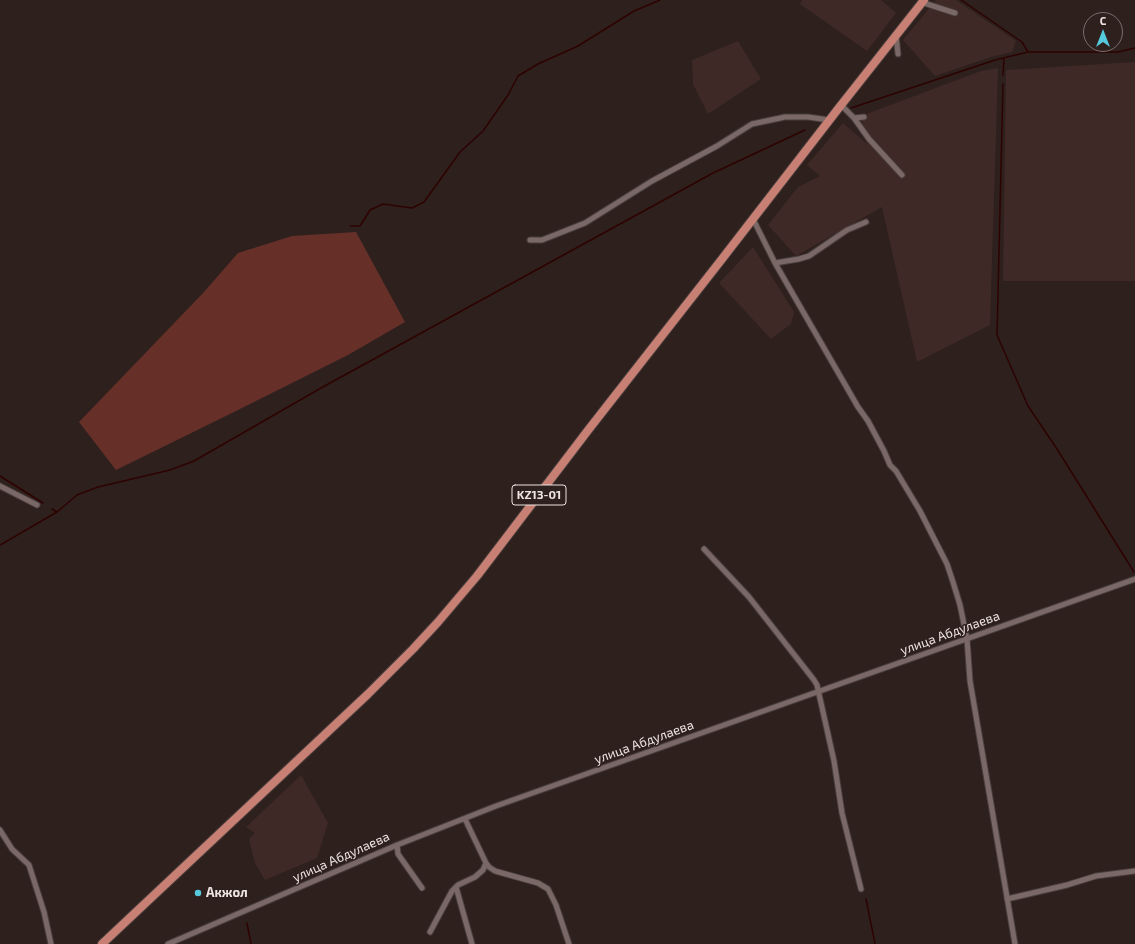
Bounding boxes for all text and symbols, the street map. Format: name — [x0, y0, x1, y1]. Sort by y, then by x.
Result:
north arrow — [1083, 12, 1123, 52]
text: С — [1100, 14, 1106, 27]
road number: KZ13-01 — [512, 485, 566, 505]
street label: улица Абдулаева — [898, 608, 1002, 658]
street label: улица Абдулаева — [592, 717, 696, 767]
street label: улица Абдулаева — [290, 829, 392, 885]
place label: Акжол — [206, 885, 248, 901]
marker: Акжол — [193, 888, 203, 898]

